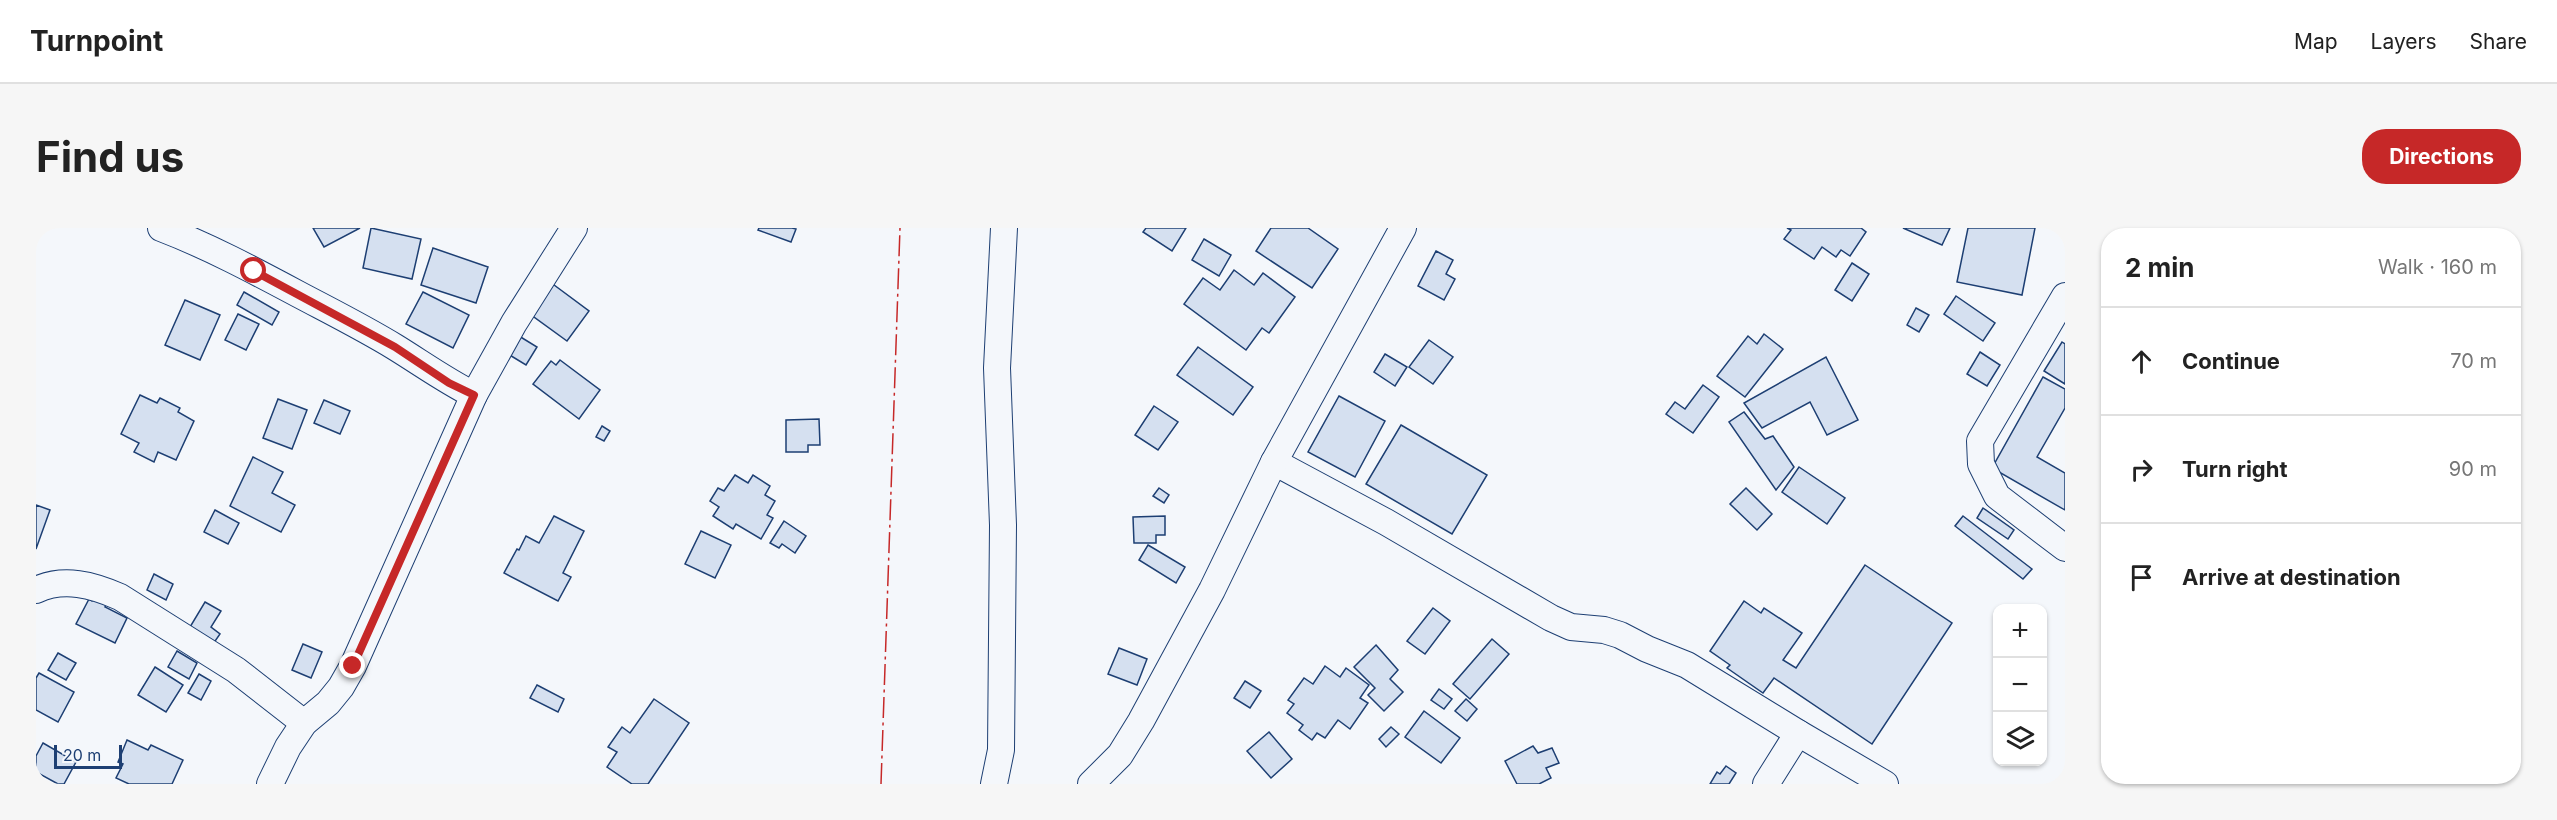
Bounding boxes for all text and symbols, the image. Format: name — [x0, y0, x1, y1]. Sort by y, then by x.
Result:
text: Turnpoint — [30, 24, 163, 58]
text: Map — [2294, 29, 2338, 54]
text: Layers — [2371, 29, 2437, 54]
text: Share — [2470, 29, 2527, 54]
button: Directions — [2362, 129, 2521, 184]
text: Find us — [36, 131, 184, 182]
text: 2 min — [2125, 252, 2195, 283]
text: Walk · 160 m — [2378, 255, 2497, 279]
route start — [240, 257, 266, 283]
icon: ahead — [2125, 345, 2158, 378]
text: Continue — [2182, 348, 2280, 374]
text: 70 m — [2450, 349, 2497, 373]
icon: right — [2125, 453, 2158, 486]
text: Turn right — [2182, 456, 2288, 482]
text: 90 m — [2449, 457, 2497, 481]
icon: arrive — [2125, 561, 2158, 594]
text: Arrive at destination — [2182, 564, 2401, 590]
map controls — [1993, 604, 2047, 766]
button: + — [1993, 604, 2047, 658]
route end — [339, 652, 365, 678]
button: − — [1993, 658, 2047, 712]
button: layers — [1993, 712, 2047, 766]
scale bar — [54, 742, 122, 770]
text: 20 m — [63, 745, 101, 765]

